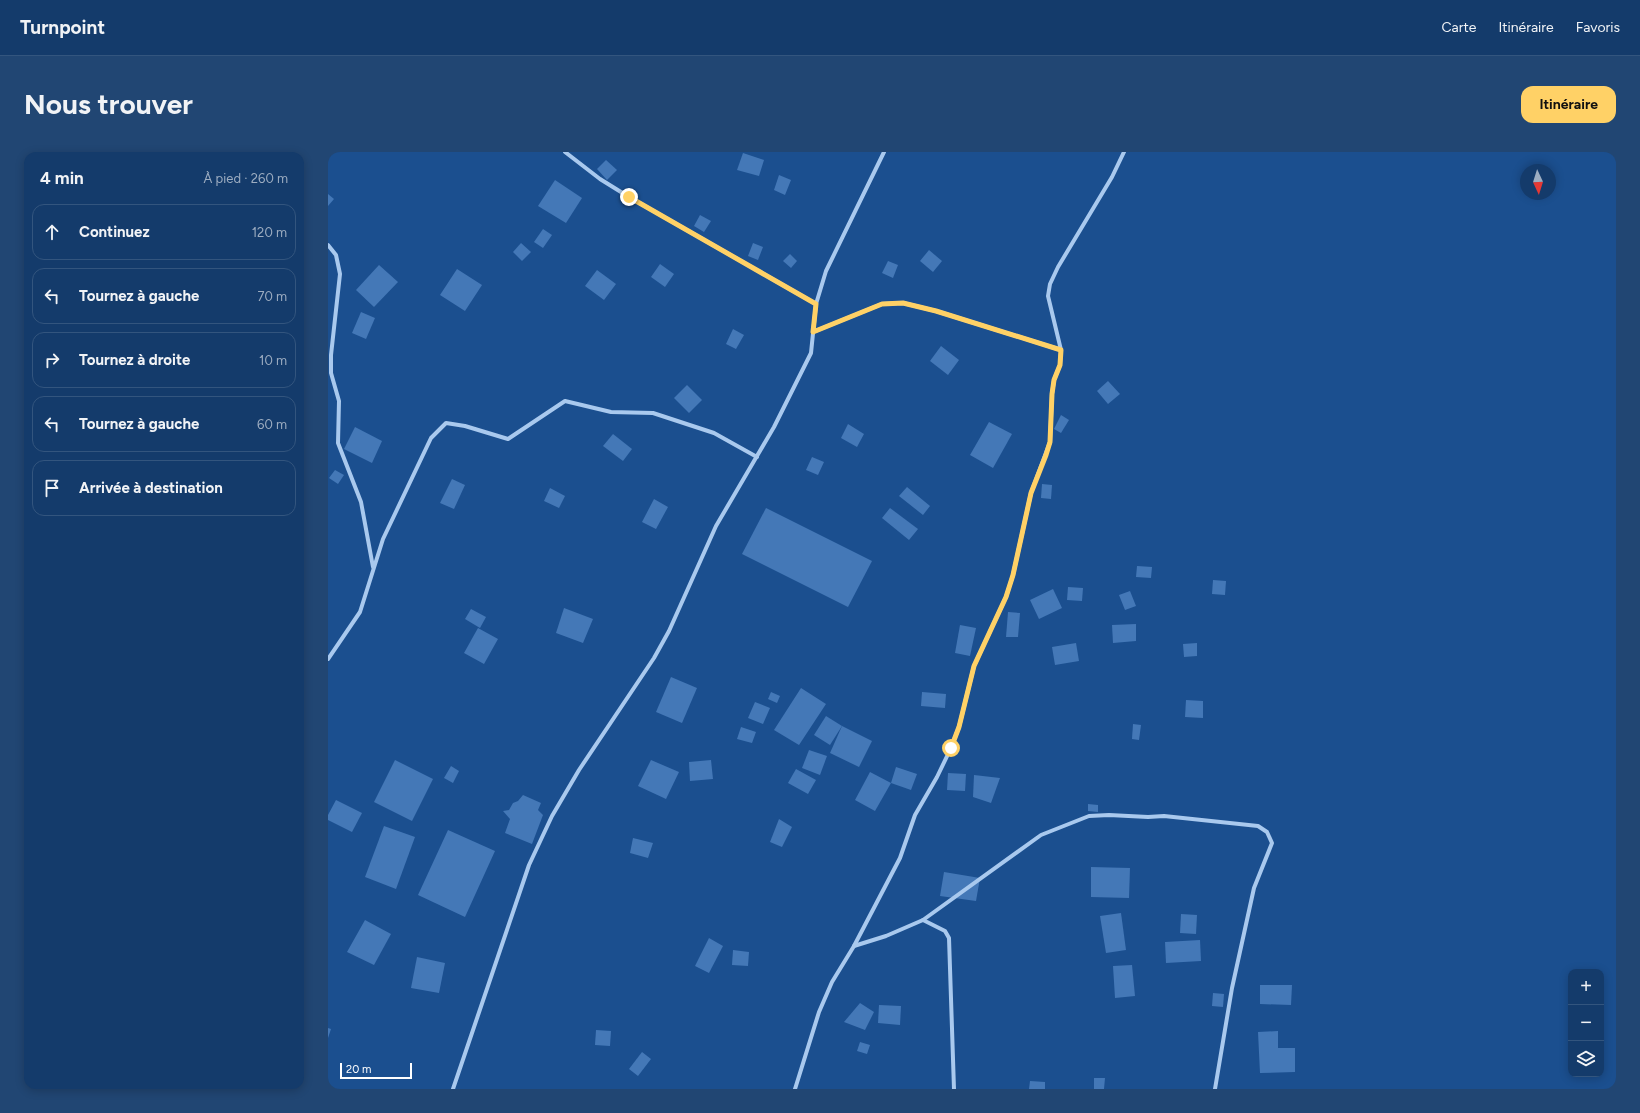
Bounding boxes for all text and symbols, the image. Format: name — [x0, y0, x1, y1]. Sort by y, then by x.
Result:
text: Turnpoint — [20, 16, 105, 39]
text: Carte — [1442, 19, 1476, 36]
text: Itinéraire — [1498, 19, 1554, 36]
text: Favoris — [1576, 19, 1620, 36]
button: Itinéraire — [1521, 86, 1616, 123]
text: Nous trouver — [24, 87, 193, 121]
north arrow — [1520, 164, 1556, 200]
text: 4 min — [40, 168, 84, 188]
text: À pied · 260 m — [204, 171, 288, 186]
route end — [620, 188, 638, 206]
icon: ahead — [41, 221, 63, 243]
text: Continuez — [79, 223, 150, 241]
text: 120 m — [252, 225, 287, 240]
icon: left — [41, 285, 63, 307]
text: Tournez à gauche — [79, 287, 199, 305]
text: 70 m — [257, 289, 287, 304]
icon: right — [41, 349, 63, 371]
text: Tournez à droite — [79, 351, 190, 369]
text: 10 m — [259, 353, 287, 368]
icon: left — [41, 413, 63, 435]
text: Tournez à gauche — [79, 415, 199, 433]
text: 60 m — [257, 417, 287, 432]
icon: arrive — [41, 477, 63, 499]
text: Arrivée à destination — [79, 479, 223, 497]
route start — [942, 739, 960, 757]
map controls — [1568, 969, 1604, 1077]
button: + — [1568, 969, 1604, 1005]
button: − — [1568, 1005, 1604, 1041]
button: layers — [1568, 1041, 1604, 1077]
scale bar — [340, 1061, 412, 1080]
text: 20 m — [346, 1063, 371, 1076]

